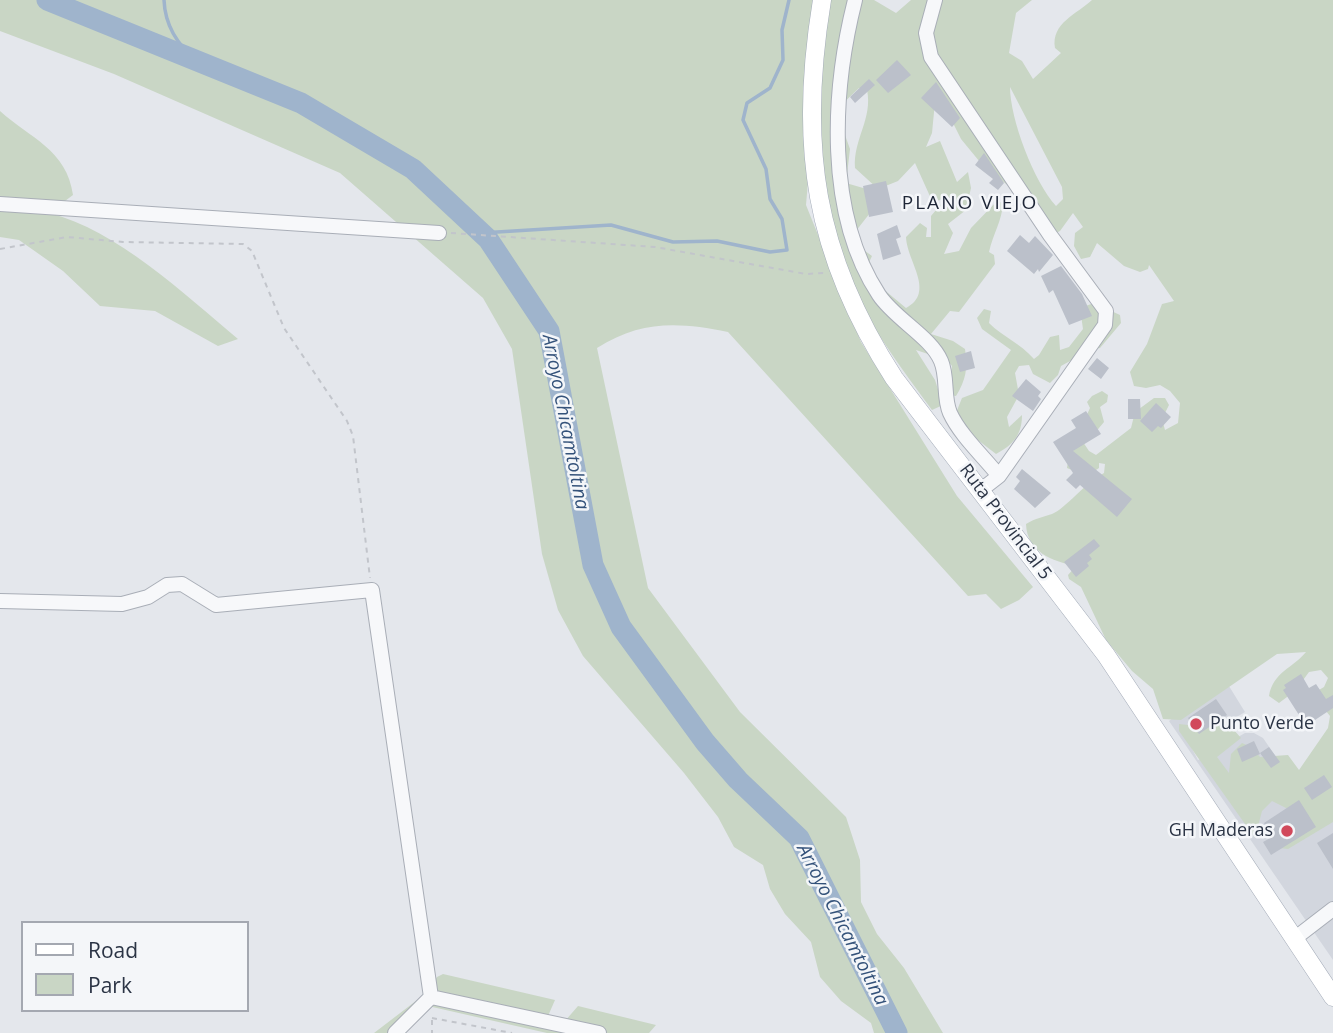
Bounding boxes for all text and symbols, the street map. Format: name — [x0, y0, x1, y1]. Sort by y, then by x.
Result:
district label: PLANO VIEJO — [903, 193, 1037, 215]
water label: Arroyo Chicamtoltina — [537, 332, 593, 512]
street label: Ruta Provincial 5 — [954, 460, 1056, 584]
place label: Punto Verde — [1210, 713, 1314, 735]
marker: Punto Verde — [1188, 716, 1204, 732]
place label: GH Maderas — [1169, 820, 1273, 842]
marker: GH Maderas — [1279, 823, 1295, 839]
water label: Arroyo Chicamtoltina — [791, 840, 893, 1010]
legend — [21, 921, 248, 1012]
text: Road — [88, 936, 138, 964]
text: Park — [88, 971, 132, 999]

